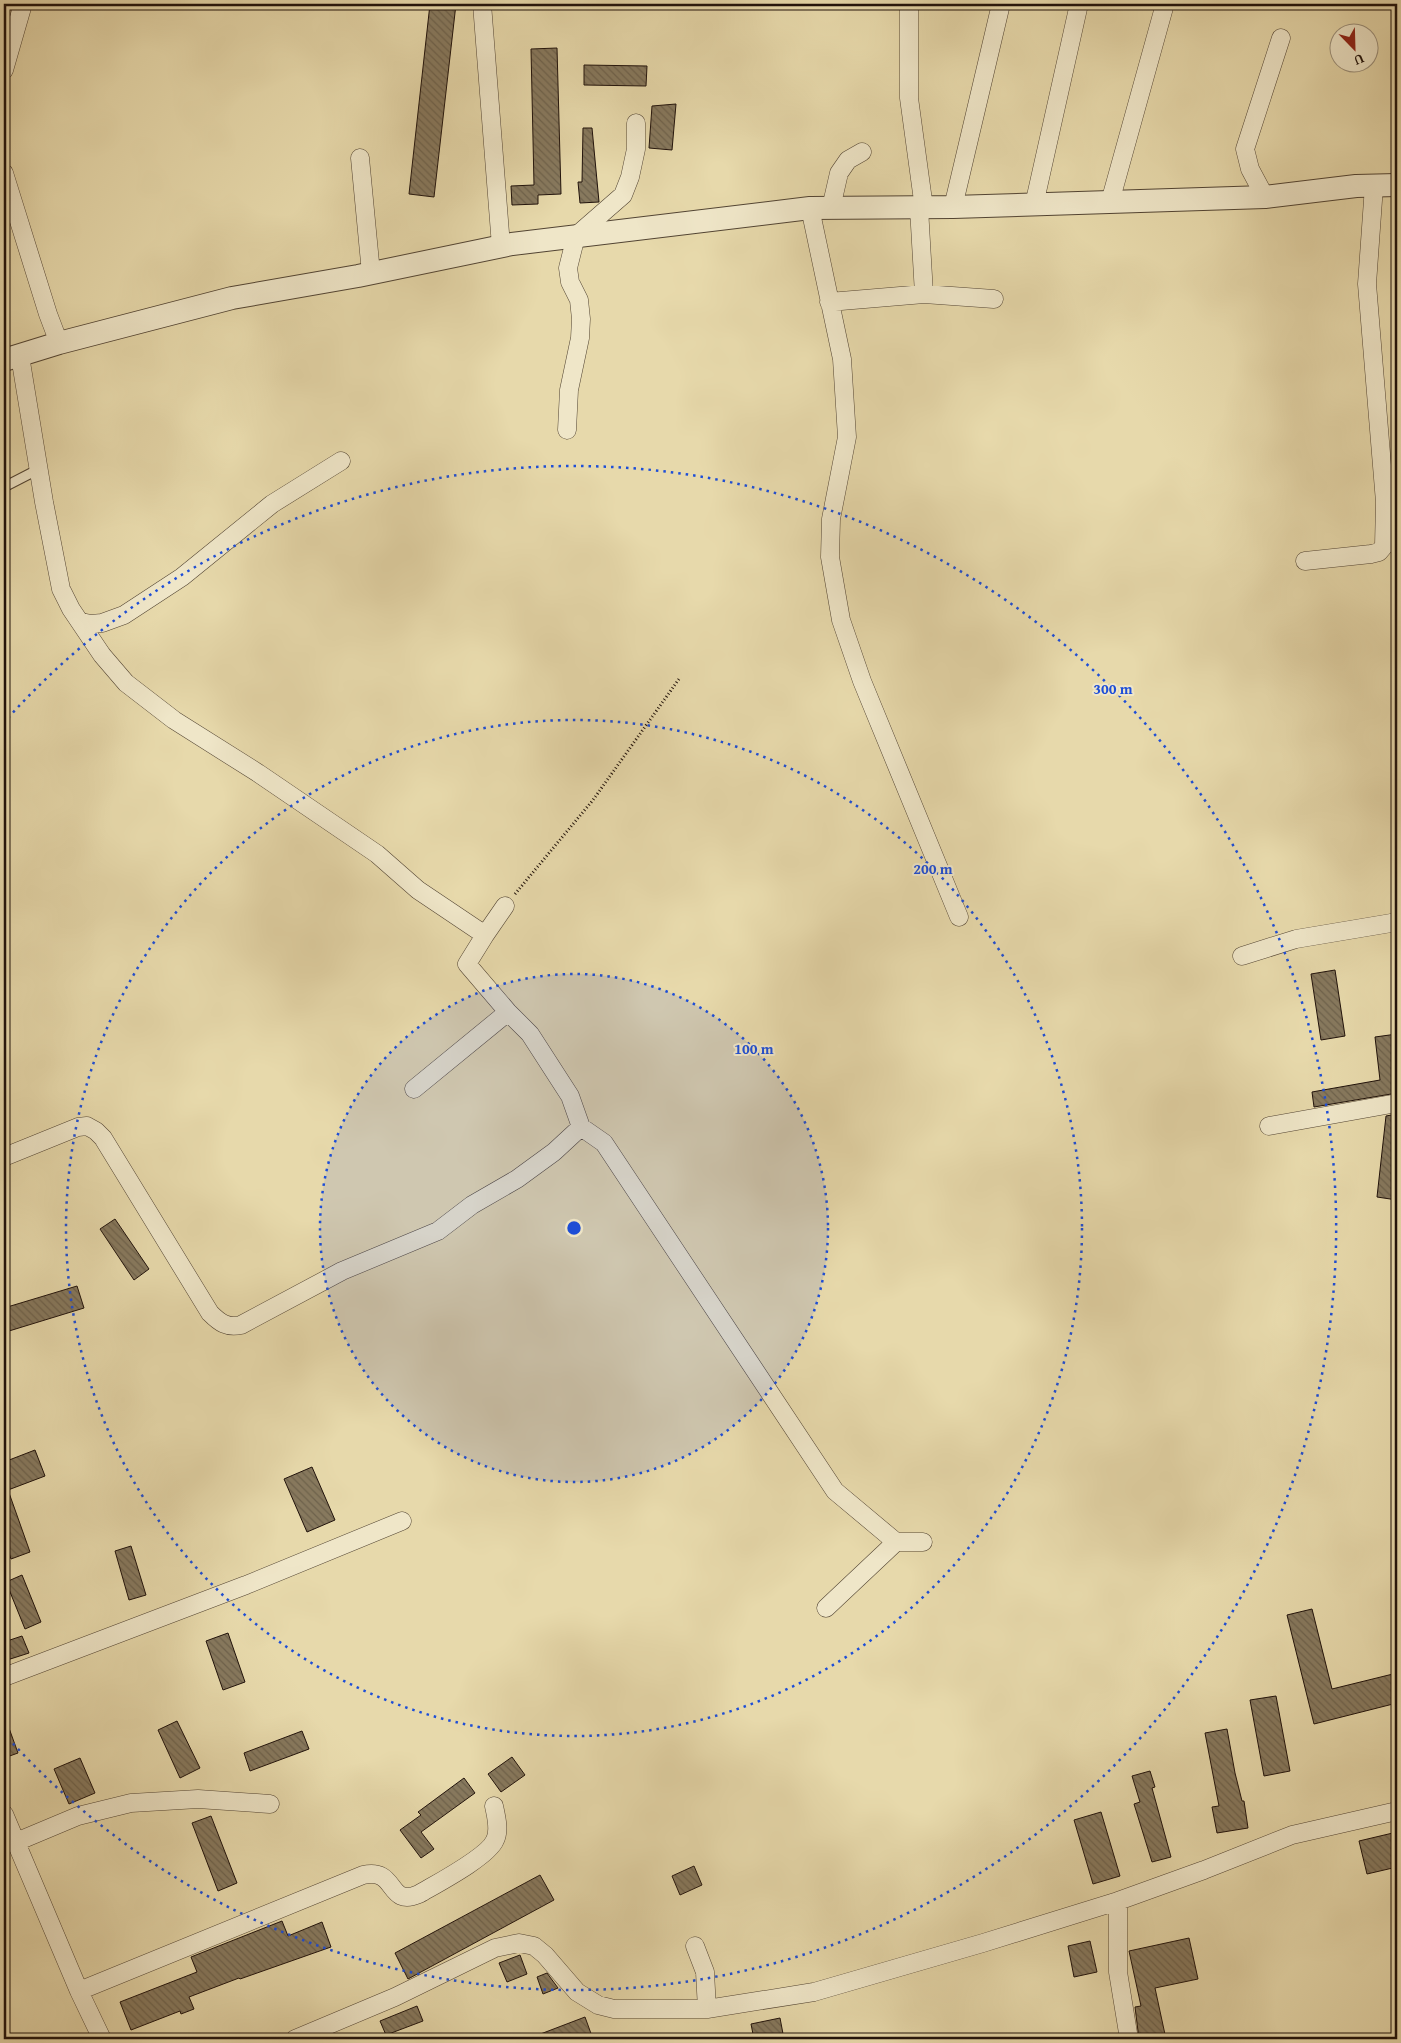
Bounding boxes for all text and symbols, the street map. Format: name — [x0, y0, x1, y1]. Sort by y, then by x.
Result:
north arrow — [1328, 22, 1378, 72]
text: U — [1350, 49, 1367, 71]
text: 300 m — [1093, 678, 1133, 699]
text: 200 m — [913, 858, 953, 879]
text: 100 m — [734, 1038, 774, 1059]
centre of rings — [565, 1219, 583, 1237]

